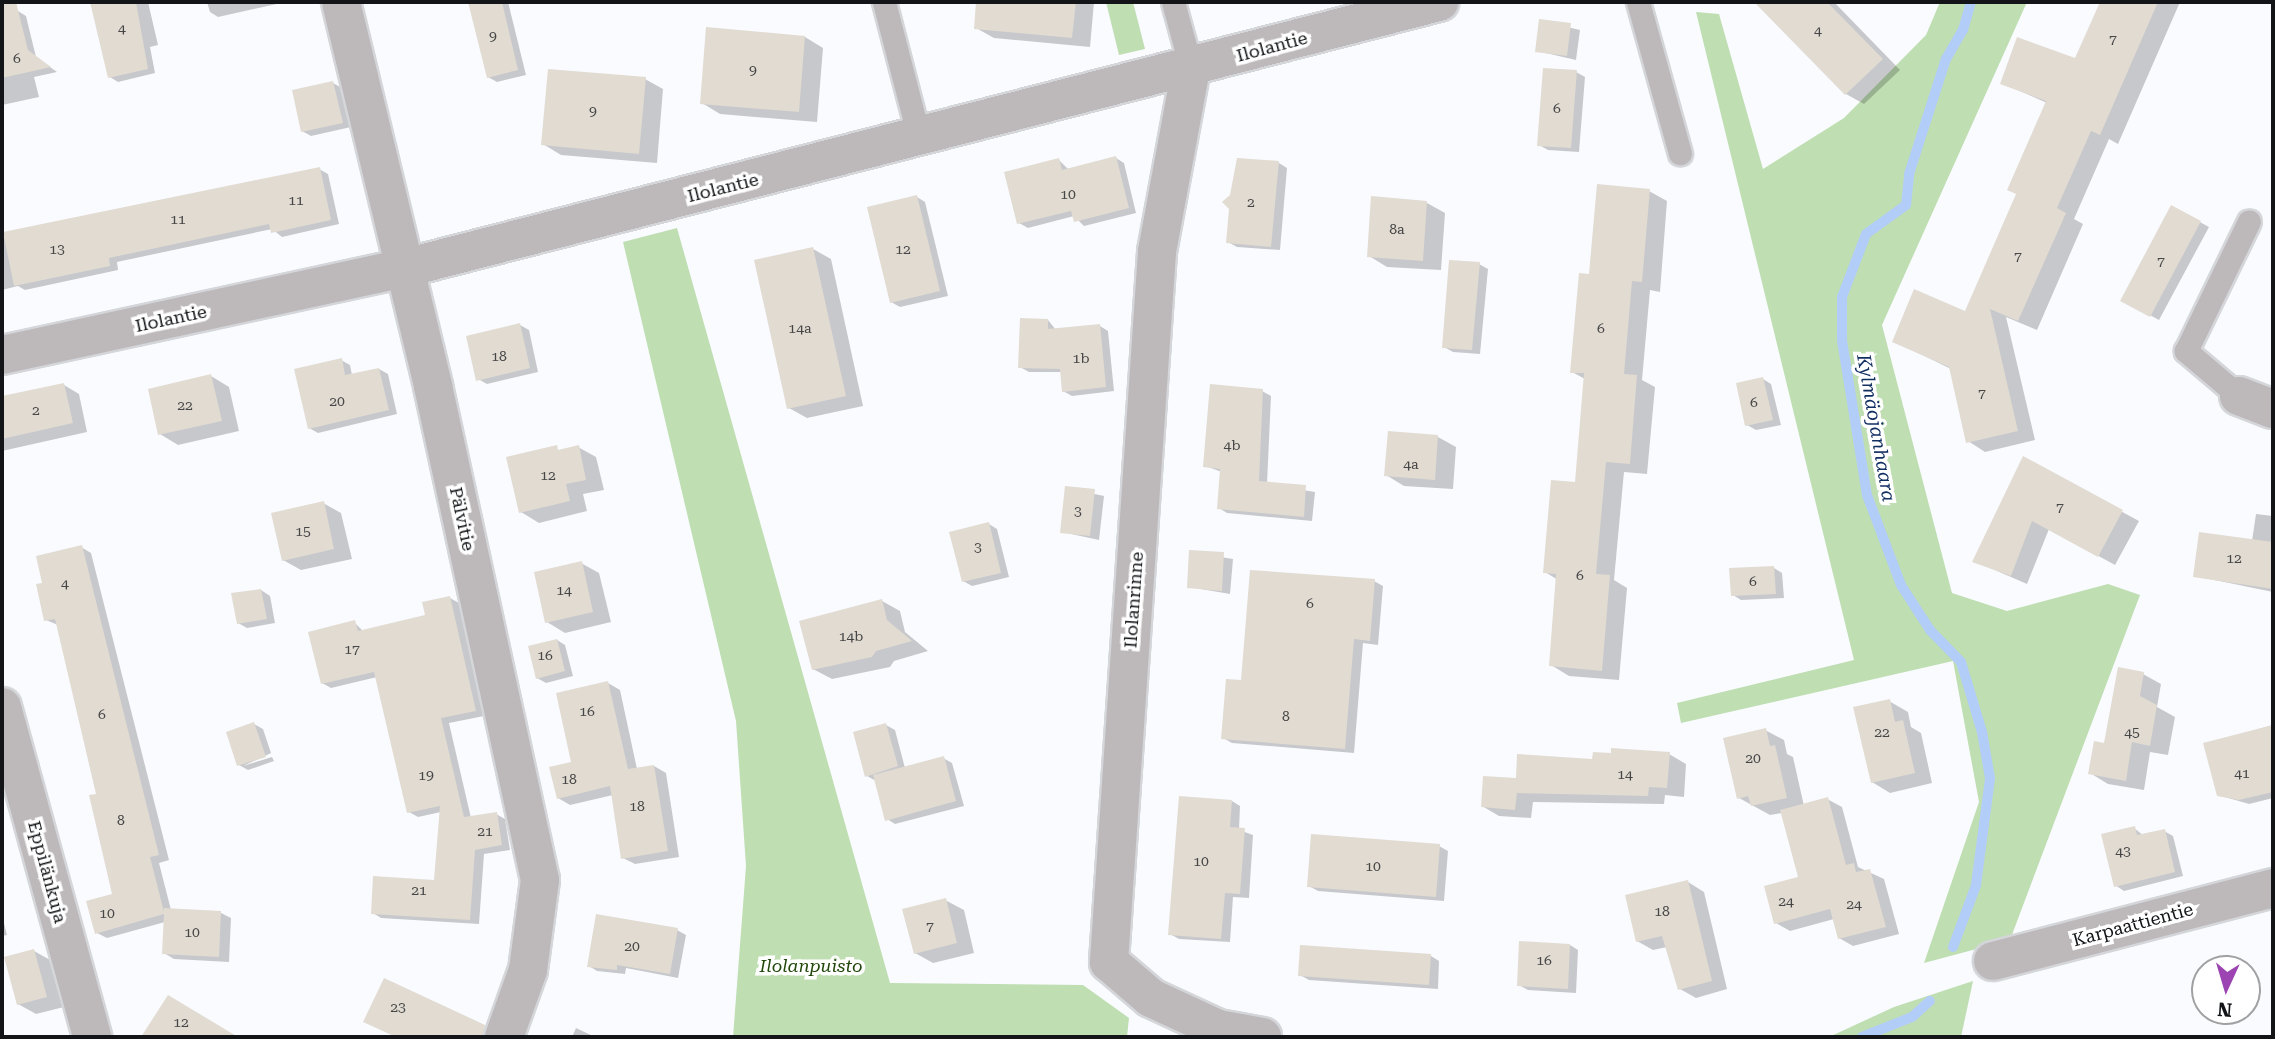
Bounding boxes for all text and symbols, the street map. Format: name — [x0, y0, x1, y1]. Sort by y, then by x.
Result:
house number: 4 — [118, 20, 126, 36]
house number: 4 — [1814, 22, 1822, 38]
street label: Ilolantie — [1234, 27, 1310, 67]
house number: 9 — [489, 28, 497, 44]
house number: 7 — [2109, 31, 2117, 47]
house number: 6 — [13, 50, 21, 66]
house number: 9 — [749, 62, 757, 78]
house number: 6 — [1553, 100, 1561, 116]
house number: 9 — [589, 103, 597, 119]
street label: Ilolantie — [685, 169, 761, 207]
house number: 10 — [1060, 186, 1076, 202]
house number: 11 — [288, 192, 304, 208]
house number: 2 — [1247, 194, 1255, 210]
house number: 11 — [170, 211, 186, 227]
house number: 8a — [1389, 221, 1405, 237]
house number: 13 — [49, 241, 65, 257]
house number: 12 — [895, 241, 911, 257]
house number: 7 — [2014, 248, 2022, 264]
house number: 7 — [2157, 253, 2165, 269]
street label: Ilolantie — [133, 301, 209, 337]
house number: 14a — [788, 320, 812, 336]
house number: 6 — [1597, 320, 1605, 336]
house number: 18 — [491, 348, 507, 364]
house number: 1b — [1073, 350, 1089, 366]
water label: Kylmäojanhaara — [1852, 353, 1900, 503]
house number: 7 — [1978, 385, 1986, 401]
house number: 20 — [329, 393, 345, 409]
house number: 6 — [1750, 394, 1758, 410]
house number: 22 — [177, 397, 193, 413]
house number: 2 — [32, 402, 40, 418]
house number: 4b — [1224, 437, 1240, 453]
house number: 4a — [1403, 456, 1419, 472]
house number: 12 — [540, 467, 556, 483]
street label: Pälvitie — [445, 485, 479, 553]
house number: 7 — [2056, 499, 2064, 515]
house number: 3 — [1074, 503, 1082, 519]
house number: 15 — [295, 523, 311, 539]
house number: 3 — [974, 539, 982, 555]
house number: 12 — [2226, 550, 2242, 566]
street label: Ilolanrinne — [1120, 551, 1148, 649]
house number: 6 — [1576, 567, 1584, 583]
house number: 6 — [1749, 573, 1757, 589]
house number: 4 — [61, 575, 69, 591]
house number: 14 — [556, 582, 572, 598]
house number: 6 — [1306, 595, 1314, 611]
house number: 14b — [839, 628, 863, 644]
house number: 17 — [344, 641, 360, 657]
house number: 16 — [537, 647, 553, 663]
house number: 16 — [579, 703, 595, 719]
house number: 6 — [98, 706, 106, 722]
house number: 8 — [1282, 708, 1290, 724]
house number: 22 — [1874, 724, 1890, 740]
house number: 45 — [2124, 724, 2140, 740]
house number: 20 — [1745, 750, 1761, 766]
house number: 41 — [2234, 765, 2250, 781]
house number: 14 — [1617, 766, 1633, 782]
house number: 19 — [418, 767, 434, 783]
house number: 18 — [561, 771, 577, 787]
house number: 18 — [629, 798, 645, 814]
house number: 8 — [117, 812, 125, 828]
street label: Eppilänkuja — [23, 819, 71, 925]
house number: 21 — [477, 823, 493, 839]
house number: 43 — [2115, 843, 2131, 859]
house number: 10 — [1193, 853, 1209, 869]
house number: 10 — [1365, 858, 1381, 874]
house number: 21 — [411, 882, 427, 898]
house number: 24 — [1778, 893, 1794, 909]
house number: 24 — [1846, 896, 1862, 912]
street label: Karpaattientie — [2070, 899, 2196, 951]
house number: 18 — [1654, 903, 1670, 919]
house number: 10 — [99, 905, 115, 921]
house number: 7 — [926, 918, 934, 934]
house number: 10 — [184, 924, 200, 940]
house number: 20 — [624, 938, 640, 954]
house number: 16 — [1536, 952, 1552, 968]
park label: Ilolanpuisto — [759, 955, 863, 977]
north arrow — [2191, 955, 2261, 1025]
text: N — [2217, 997, 2233, 1021]
house number: 23 — [390, 999, 406, 1015]
house number: 12 — [173, 1014, 189, 1030]

